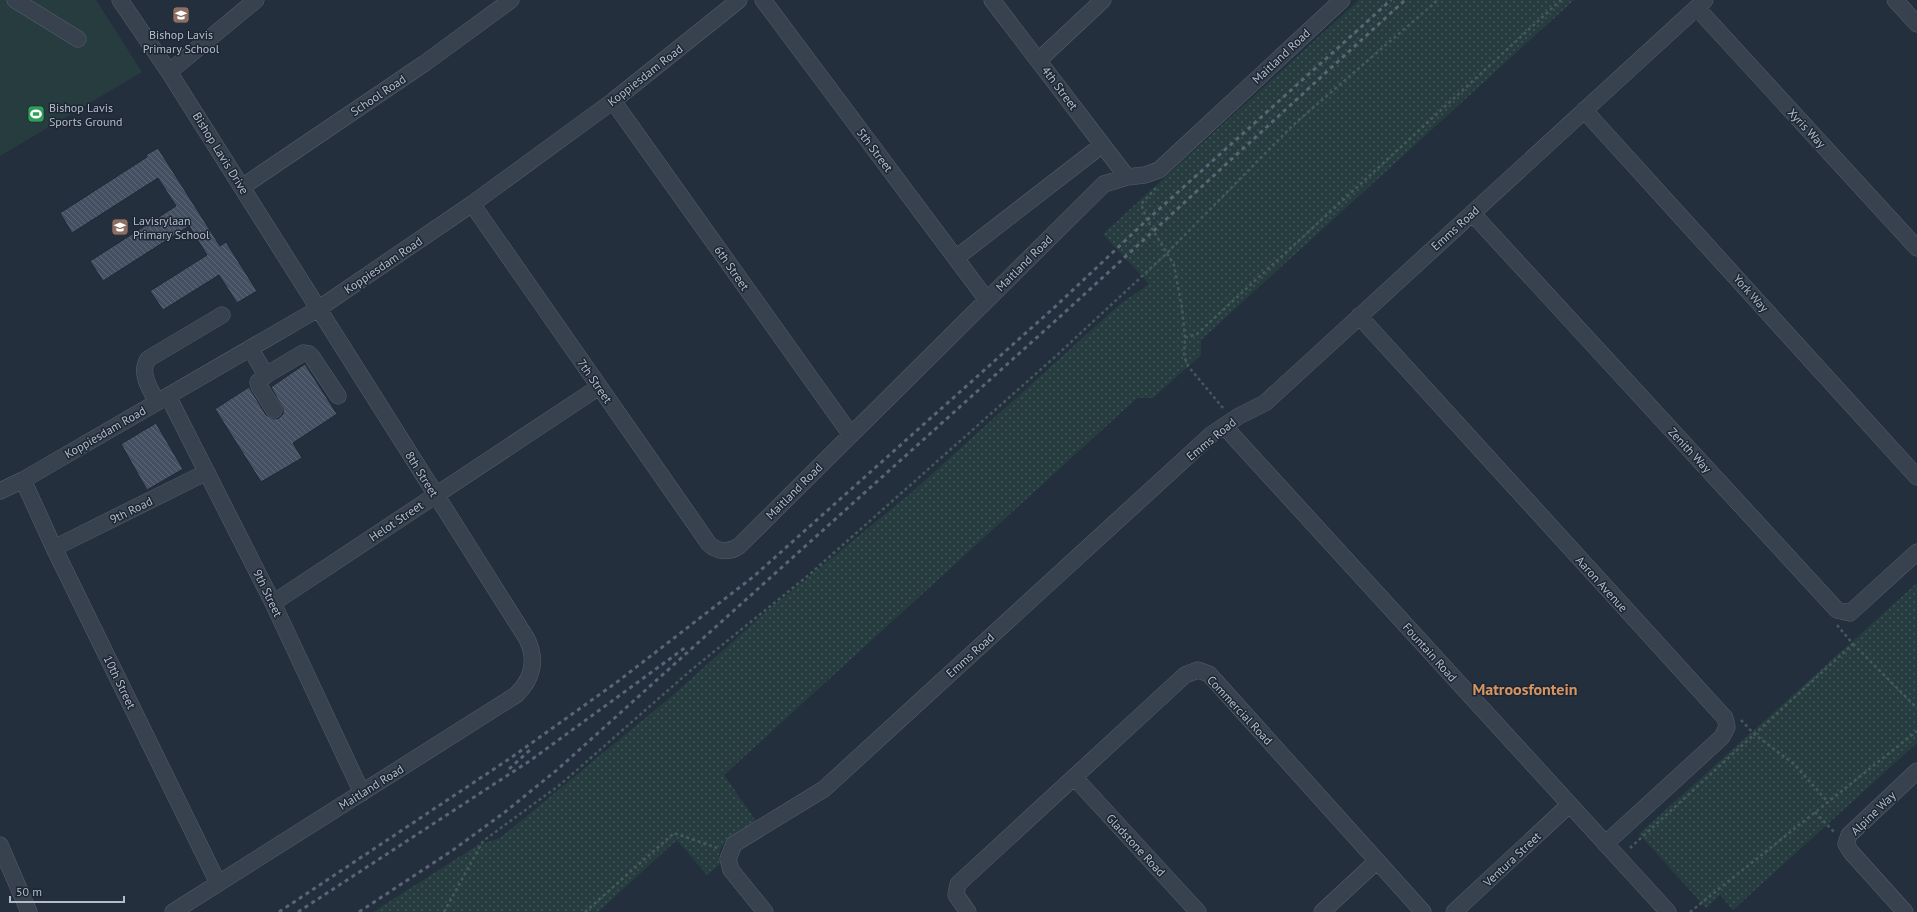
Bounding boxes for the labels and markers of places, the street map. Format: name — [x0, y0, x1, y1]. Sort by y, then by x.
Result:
school or university icon: Bishop Lavis Primary School — [171, 5, 191, 25]
place label: Bishop Lavis Primary School — [143, 27, 220, 56]
place label: Bishop Lavis Sports Ground — [49, 100, 122, 129]
sports icon: Bishop Lavis Sports Ground — [26, 104, 46, 124]
place label: Lavisrylaan Primary School — [133, 213, 210, 242]
school or university icon: Lavisrylaan Primary School — [110, 217, 130, 237]

